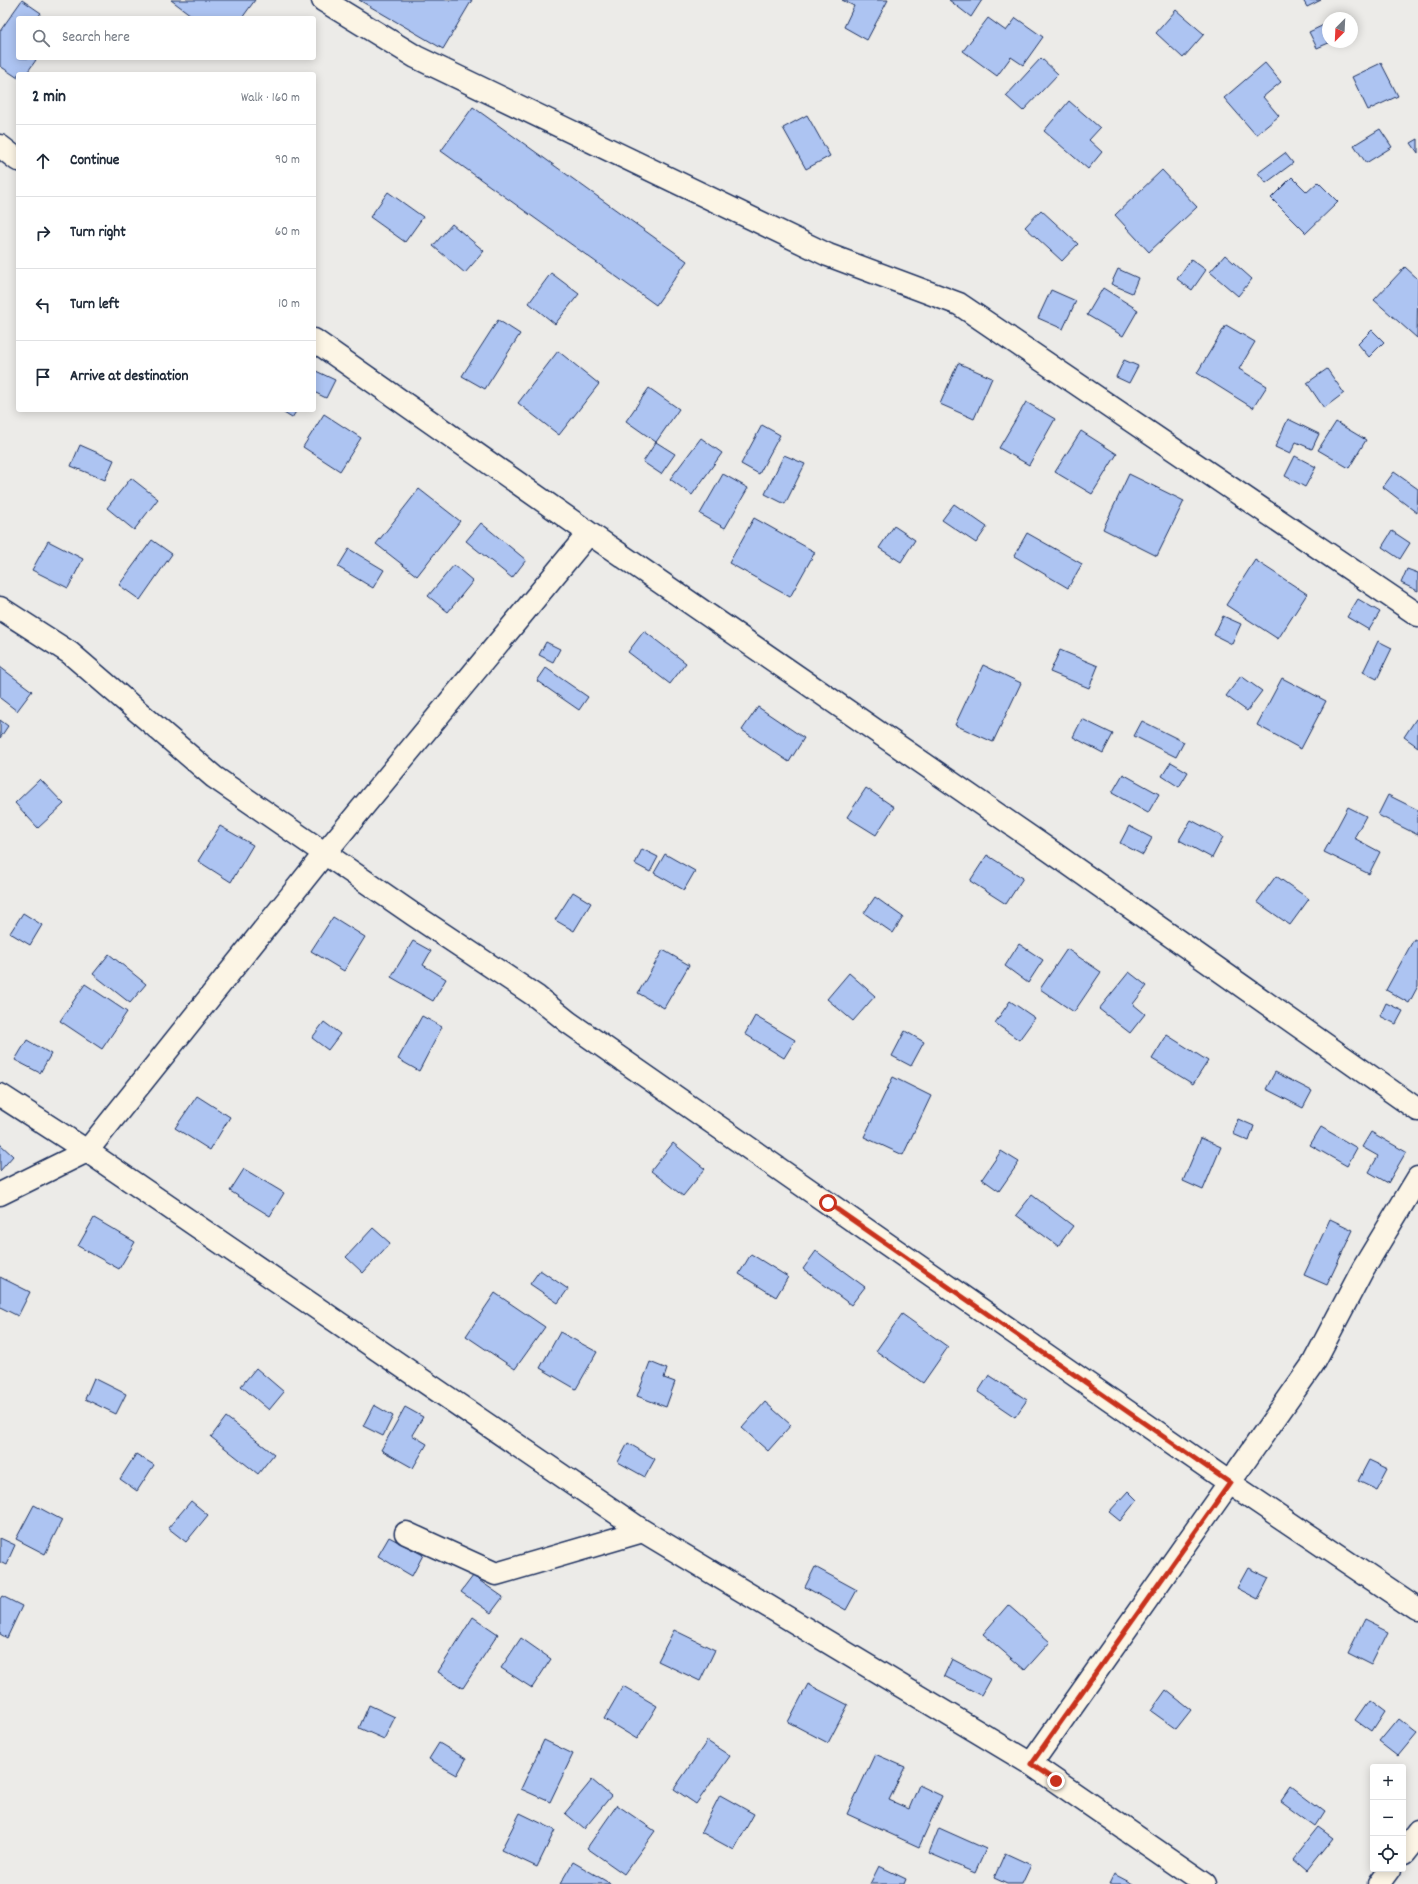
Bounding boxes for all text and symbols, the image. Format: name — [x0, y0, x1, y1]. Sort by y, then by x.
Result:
north arrow — [1322, 12, 1358, 48]
search box — [16, 16, 316, 60]
icon: search — [30, 27, 52, 49]
text: Search here — [62, 27, 130, 49]
text: 2 min — [32, 86, 66, 110]
text: Walk · 160 m — [241, 89, 300, 108]
icon: ahead — [32, 150, 54, 172]
text: Continue — [70, 150, 119, 172]
text: 90 m — [275, 151, 300, 170]
icon: right — [32, 222, 54, 244]
text: Turn right — [70, 222, 126, 244]
text: 60 m — [275, 223, 300, 242]
icon: left — [32, 294, 54, 316]
text: Turn left — [70, 294, 119, 316]
text: 10 m — [278, 295, 300, 314]
icon: arrive — [32, 366, 54, 388]
text: Arrive at destination — [70, 366, 188, 388]
route start — [819, 1194, 837, 1212]
map controls — [1370, 1764, 1406, 1872]
button: + — [1370, 1764, 1406, 1800]
route end — [1047, 1772, 1065, 1790]
button: − — [1370, 1800, 1406, 1836]
button: locate — [1370, 1836, 1406, 1872]

